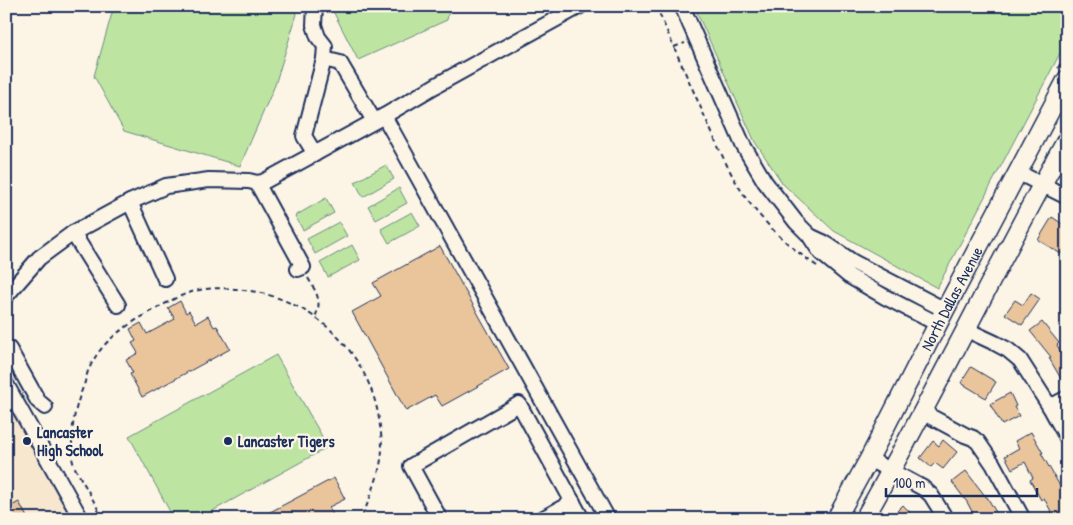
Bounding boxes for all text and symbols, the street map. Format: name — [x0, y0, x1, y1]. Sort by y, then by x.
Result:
street label: North Dallas Avenue — [915, 242, 988, 354]
place label: Lancaster High School — [37, 421, 104, 462]
place label: Lancaster Tigers — [238, 430, 336, 453]
marker: Lancaster High School — [21, 435, 33, 447]
marker: Lancaster Tigers — [222, 435, 234, 447]
scale bar — [886, 465, 1037, 497]
text: 100 m — [893, 472, 926, 493]

